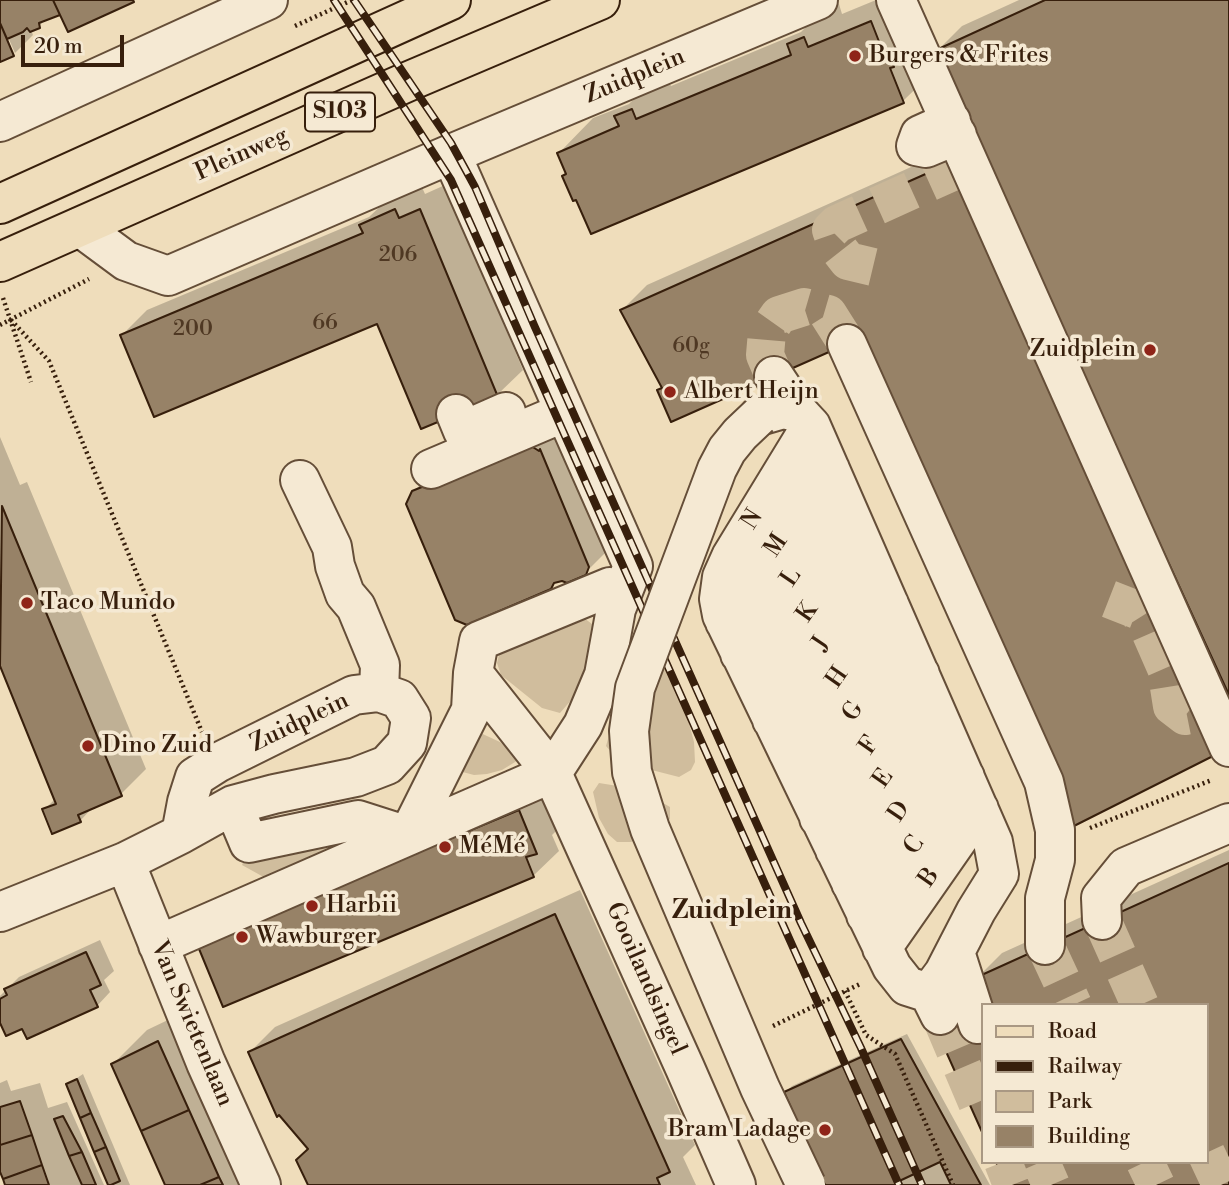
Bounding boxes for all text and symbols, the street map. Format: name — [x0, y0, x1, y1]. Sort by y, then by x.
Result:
scale bar — [24, 21, 128, 65]
text: 20 m — [34, 34, 83, 60]
place label: Burgers & Frites — [869, 42, 1049, 70]
street label: Zuidplein — [581, 43, 689, 111]
marker: Burgers & Frites — [847, 48, 863, 64]
road number: S103 — [305, 92, 375, 132]
street label: Pleinweg — [191, 122, 293, 188]
house number: 206 — [379, 243, 417, 269]
house number: 66 — [312, 311, 338, 337]
house number: 200 — [173, 317, 213, 343]
house number: 60g — [672, 334, 710, 360]
place label: Zuidplein — [1030, 336, 1136, 364]
marker: Zuidplein — [1142, 342, 1158, 358]
place label: Albert Heijn — [684, 378, 819, 406]
marker: Albert Heijn — [662, 384, 678, 400]
street label: N — [736, 505, 770, 535]
street label: M — [759, 529, 795, 563]
street label: L — [776, 563, 808, 593]
place label: Taco Mundo — [41, 589, 175, 617]
marker: Taco Mundo — [19, 595, 35, 611]
street label: K — [791, 598, 825, 628]
street label: J — [807, 631, 837, 657]
street label: H — [821, 662, 855, 694]
street label: Zuidplein — [246, 687, 354, 759]
street label: G — [837, 697, 871, 727]
street label: F — [854, 731, 886, 761]
place label: Dino Zuid — [102, 732, 212, 760]
marker: Dino Zuid — [80, 738, 96, 754]
street label: E — [867, 764, 901, 794]
street label: D — [883, 796, 917, 828]
street label: C — [899, 831, 931, 861]
place label: MéMé — [459, 833, 526, 861]
marker: MéMé — [437, 839, 453, 855]
street label: B — [913, 863, 947, 893]
place label: Harbii — [326, 892, 397, 920]
district label: Zuidplein — [672, 896, 792, 928]
marker: Harbii — [304, 898, 320, 914]
street label: Gooilandsingel — [599, 898, 691, 1060]
place label: Wawburger — [256, 923, 377, 951]
marker: Wawburger — [234, 929, 250, 945]
street label: Van Swietenlaan — [143, 937, 239, 1111]
legend — [981, 1003, 1208, 1164]
text: Road — [1048, 1019, 1097, 1045]
text: Railway — [1048, 1054, 1122, 1080]
text: Park — [1048, 1089, 1092, 1115]
place label: Bram Ladage — [668, 1116, 811, 1144]
marker: Bram Ladage — [817, 1122, 833, 1138]
text: Building — [1048, 1124, 1130, 1150]

